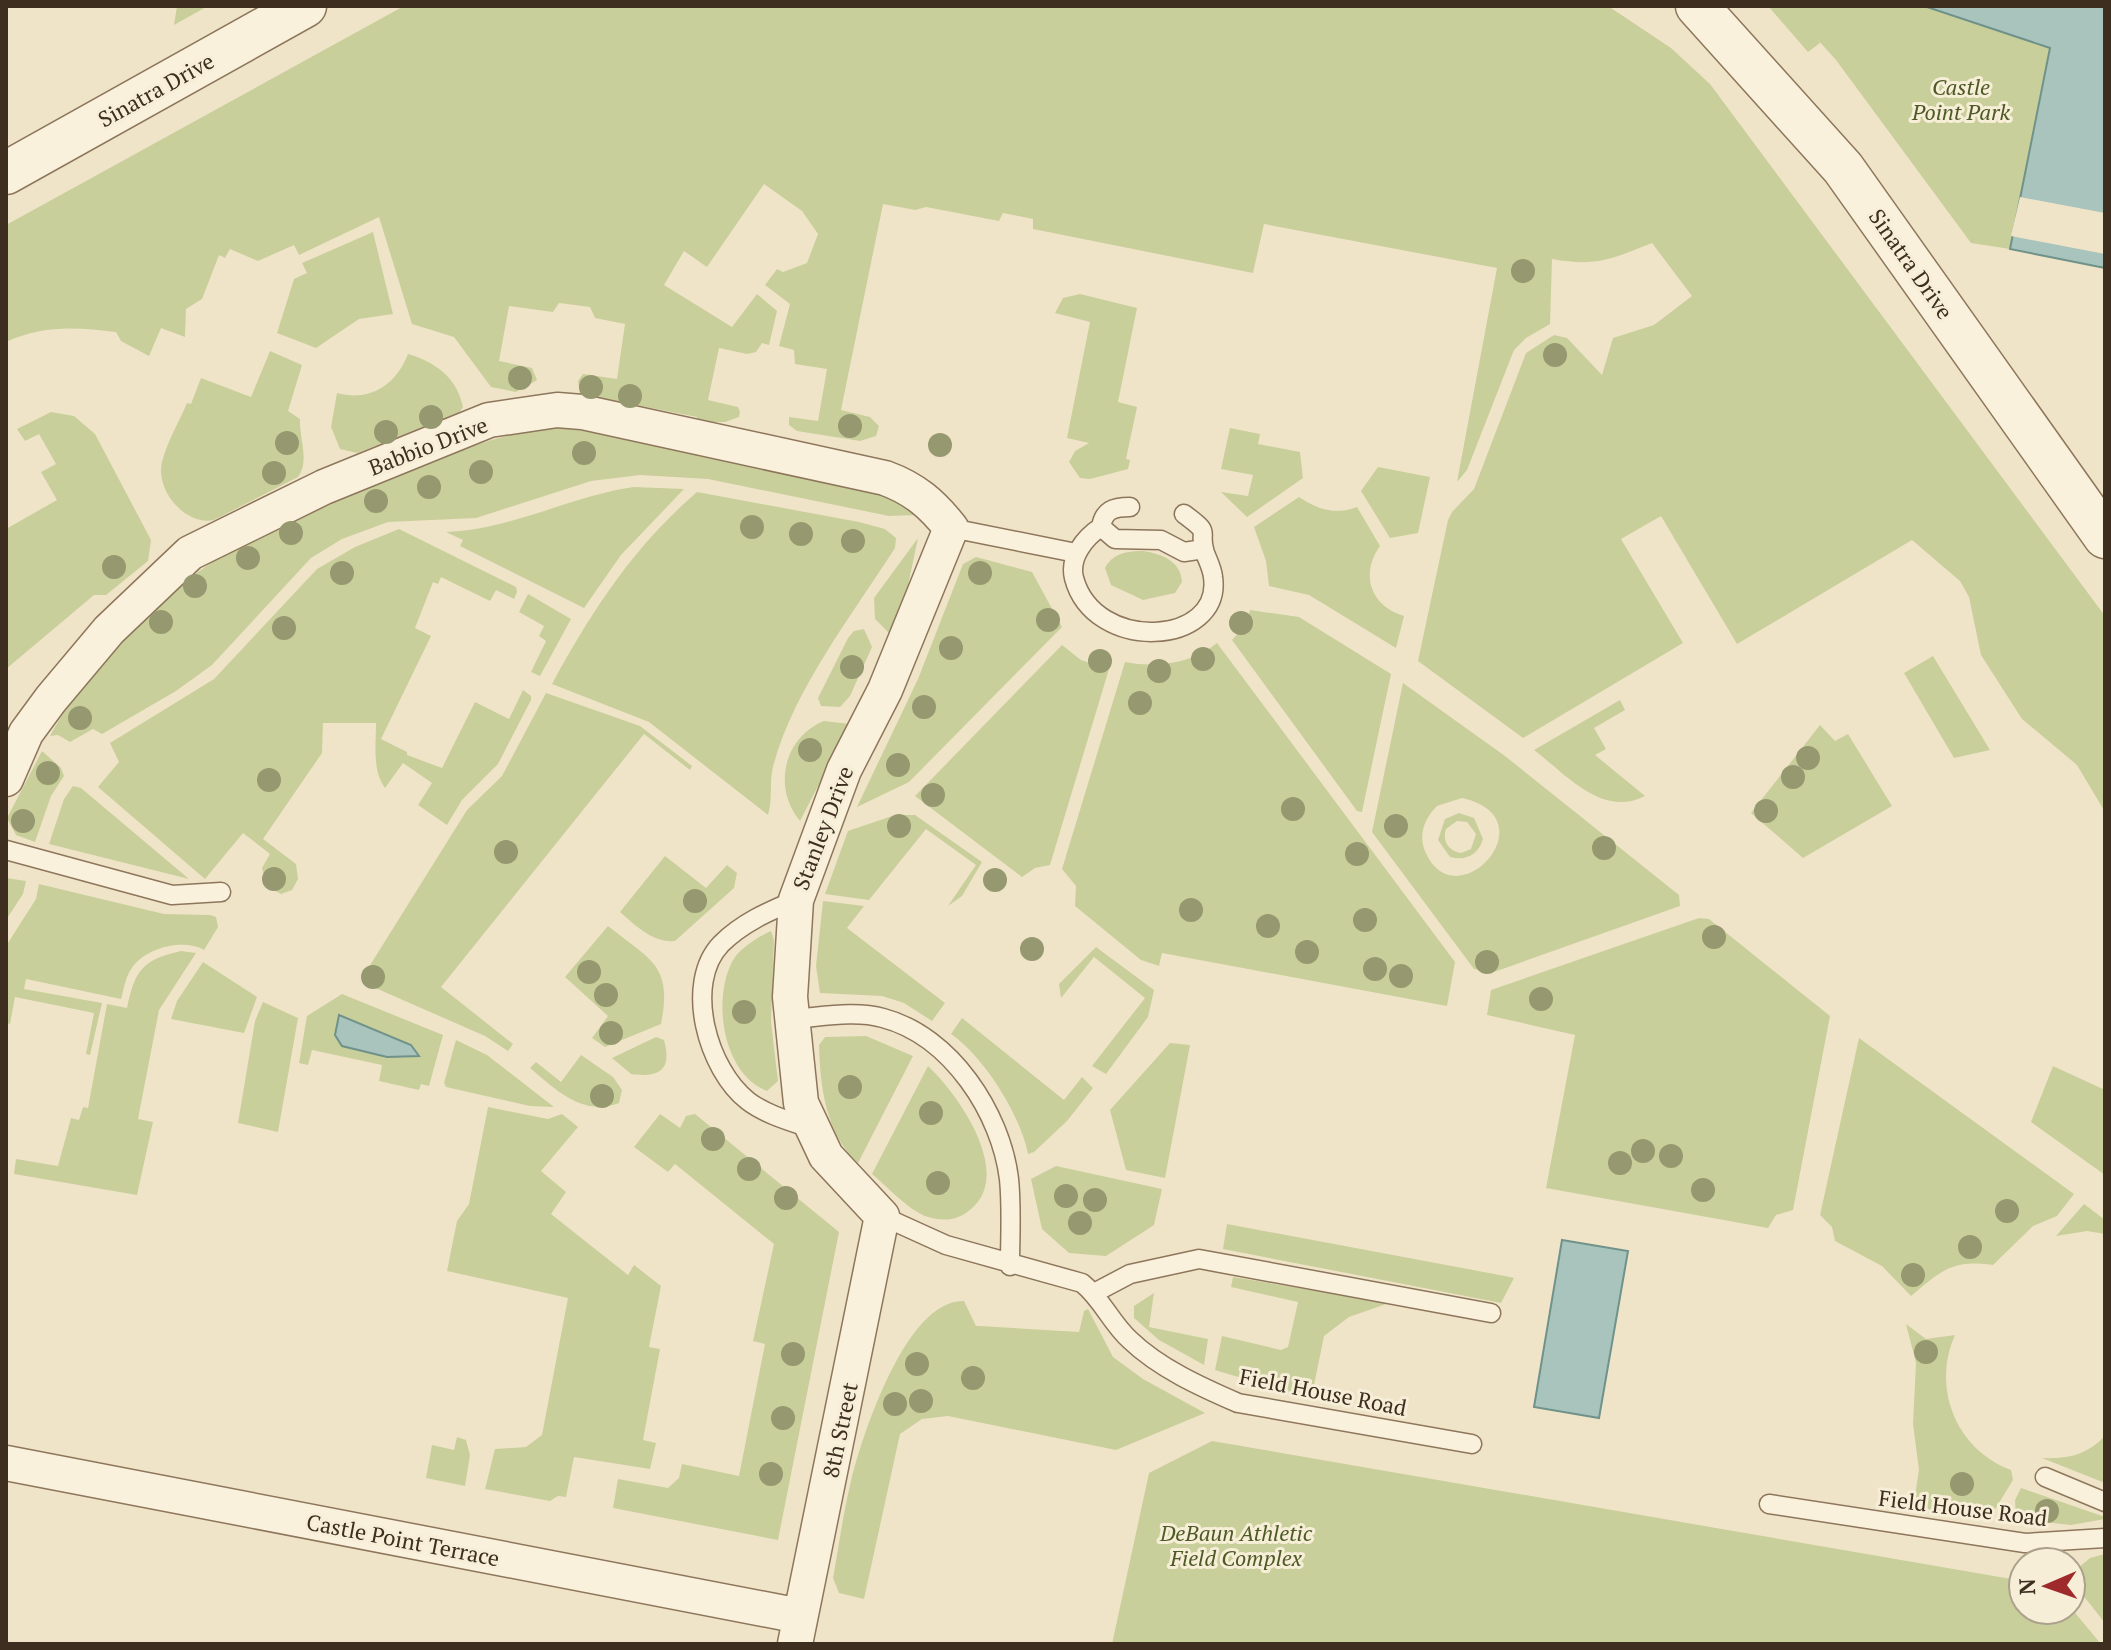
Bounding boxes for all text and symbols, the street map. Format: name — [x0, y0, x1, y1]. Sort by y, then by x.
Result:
street label: Sinatra Drive — [93, 46, 219, 133]
park label: Castle Point Park — [1911, 72, 2011, 126]
street label: Sinatra Drive — [1863, 203, 1960, 325]
street label: Babbio Drive — [364, 410, 491, 482]
street label: Stanley Drive — [786, 762, 859, 894]
street label: Field House Road — [1237, 1361, 1409, 1422]
street label: 8th Street — [815, 1380, 864, 1480]
street label: Field House Road — [1877, 1483, 2049, 1532]
street label: Castle Point Terrace — [304, 1507, 502, 1572]
park label: DeBaun Athletic Field Complex — [1159, 1518, 1313, 1572]
north arrow — [2007, 1546, 2087, 1626]
text: N — [2012, 1578, 2041, 1596]

